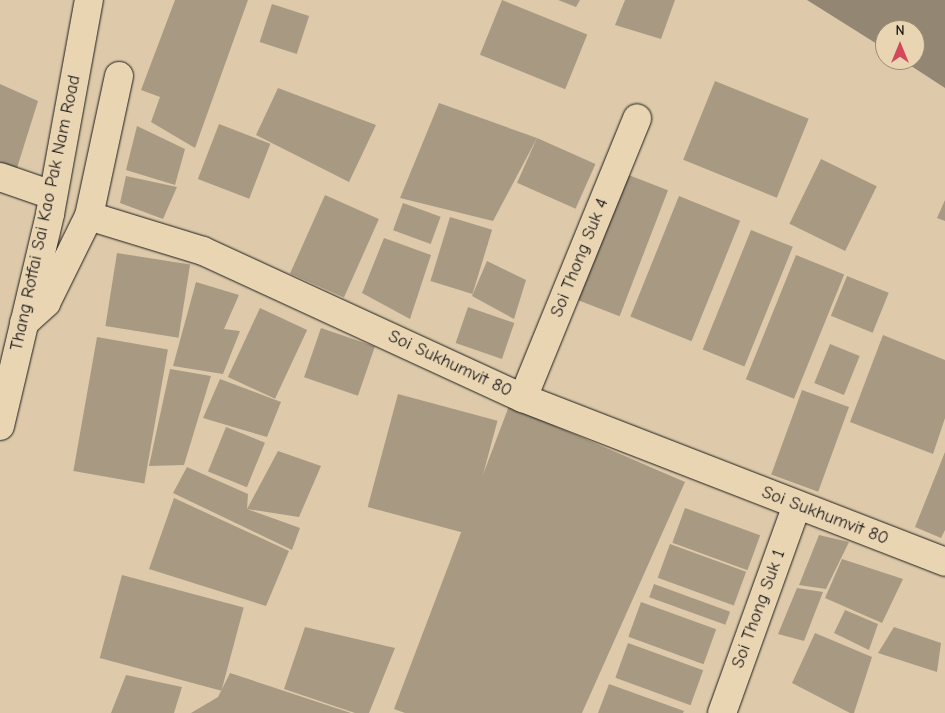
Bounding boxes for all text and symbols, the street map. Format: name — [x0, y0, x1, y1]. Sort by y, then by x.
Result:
north arrow — [875, 20, 925, 70]
text: N — [895, 22, 905, 39]
street label: Thang Rotfai Sai Kao Pak Nam Road — [6, 73, 86, 353]
street label: Soi Thong Suk 4 — [546, 195, 614, 321]
street label: Soi Sukhumvit 80 — [385, 326, 515, 402]
street label: Soi Sukhumvit 80 — [759, 482, 891, 550]
street label: Soi Thong Suk 1 — [728, 547, 790, 671]

